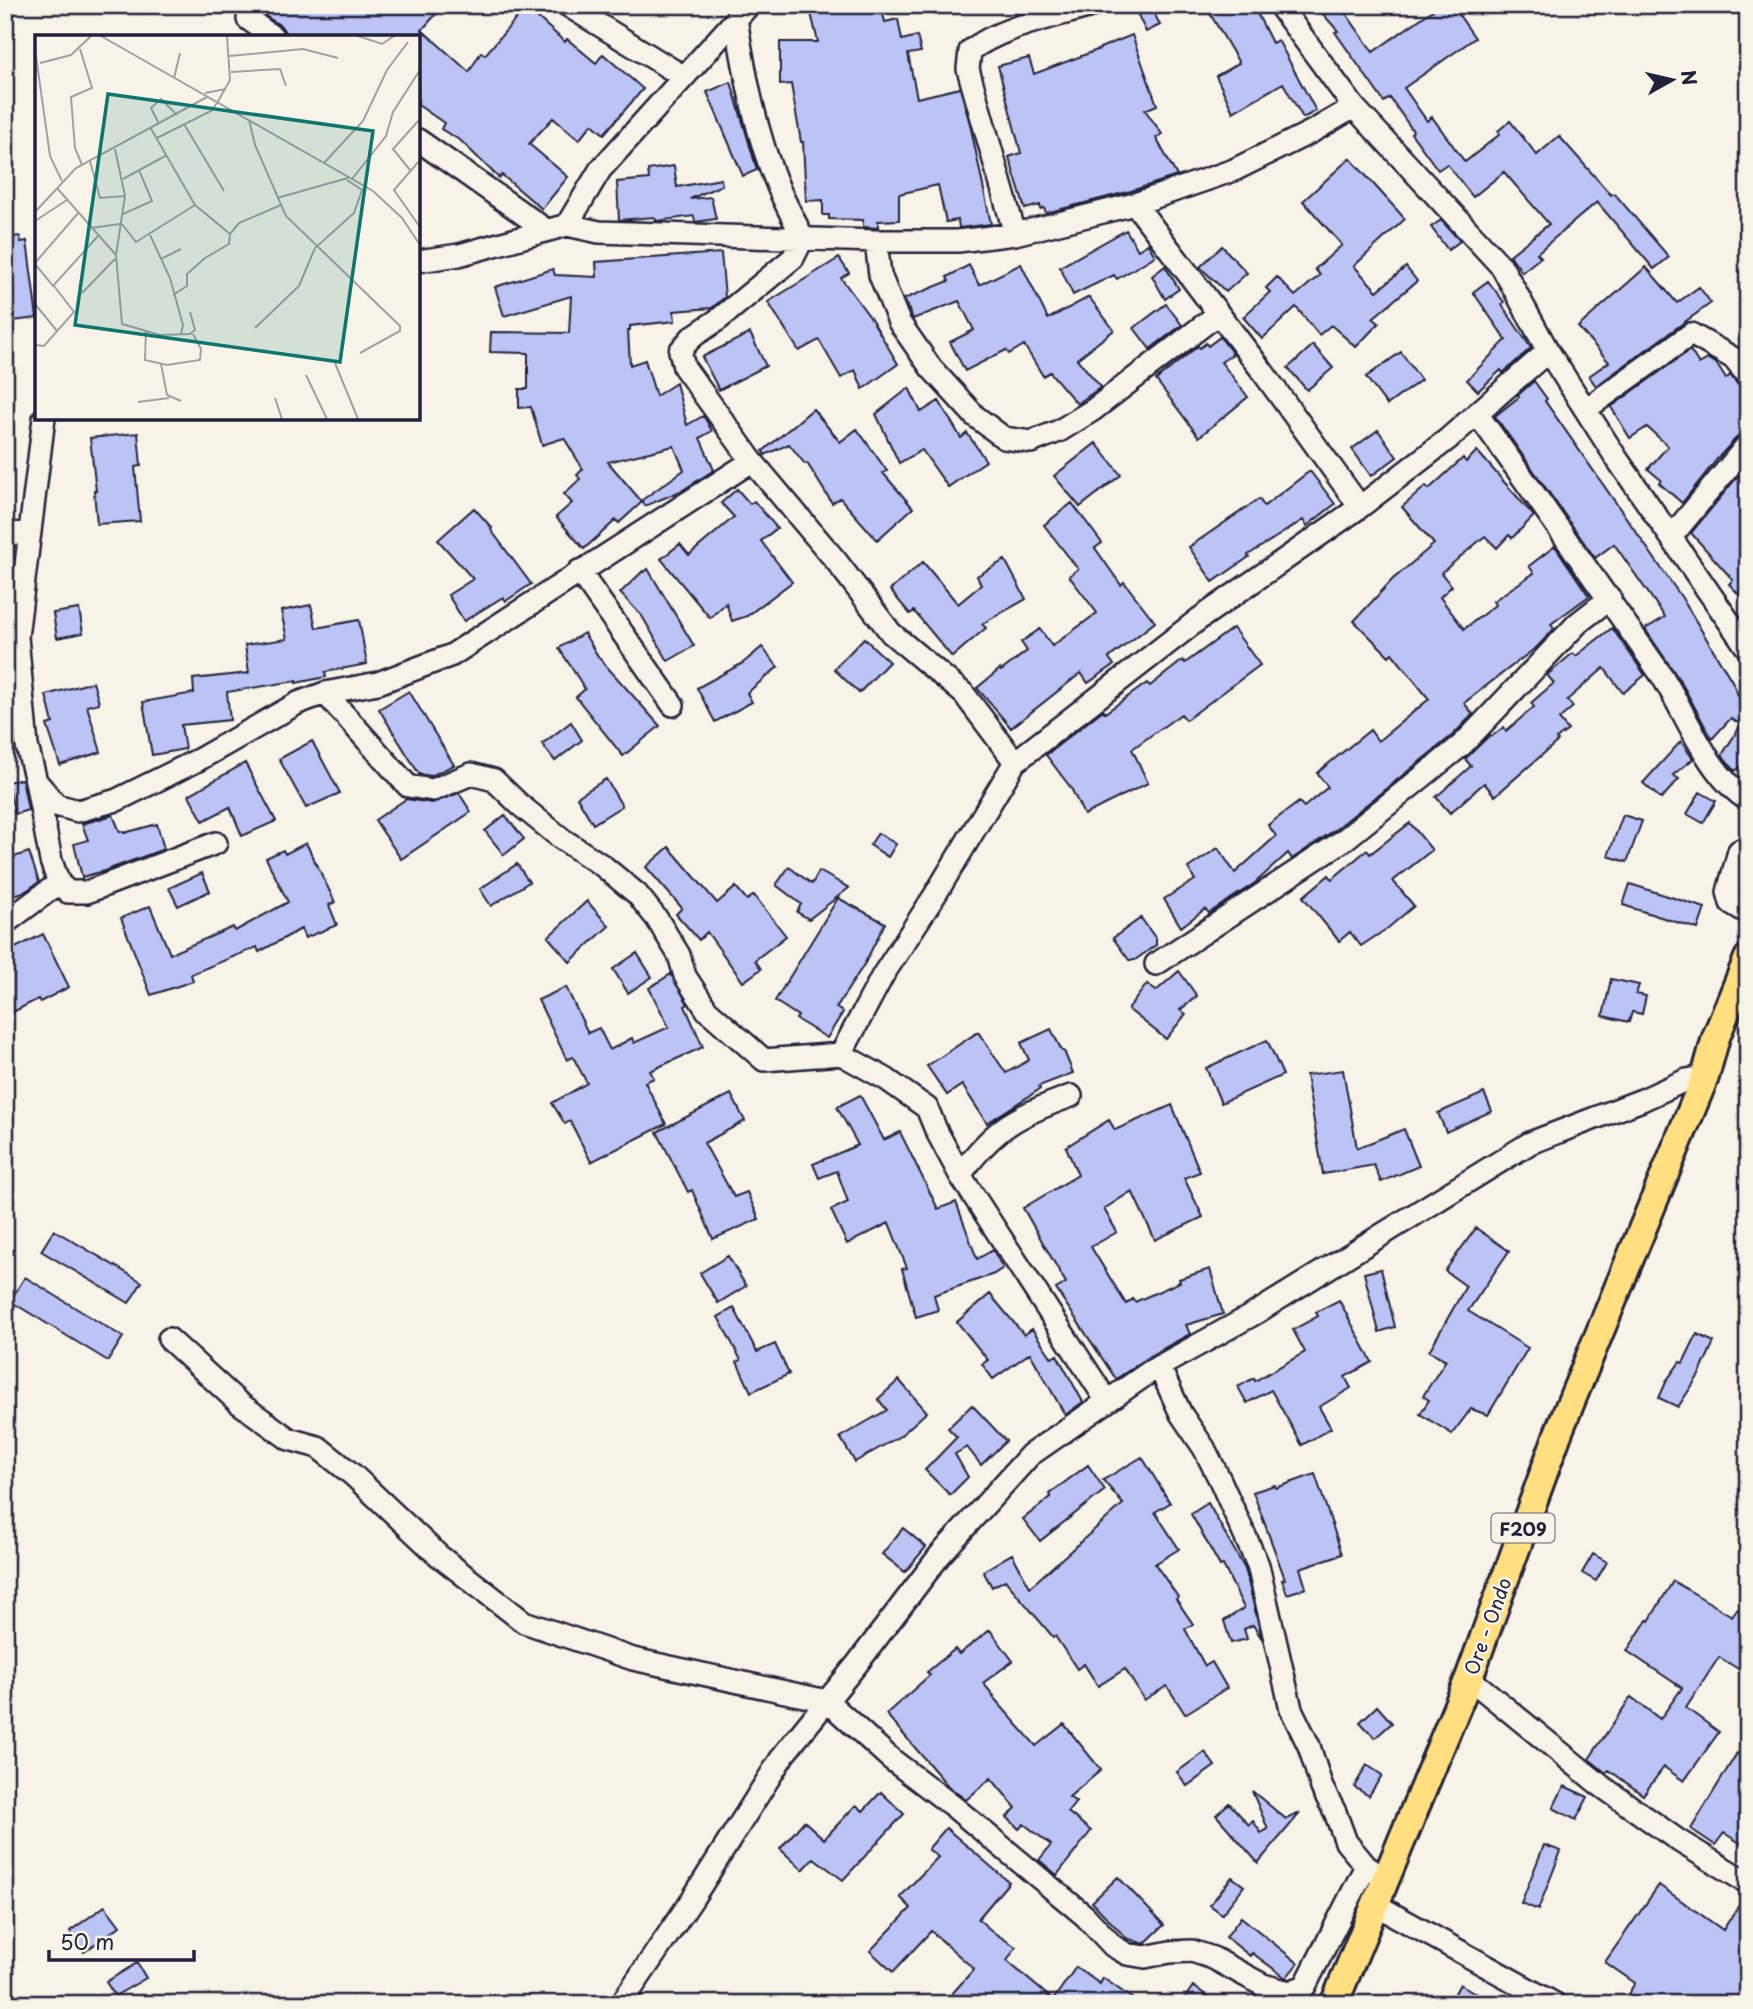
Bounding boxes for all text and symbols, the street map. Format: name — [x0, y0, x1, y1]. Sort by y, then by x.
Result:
inset map — [35, 35, 420, 420]
north arrow — [1638, 46, 1708, 116]
text: N — [1675, 68, 1705, 87]
road number: F209 — [1492, 1513, 1554, 1542]
street label: Ore - Ondo — [1456, 1573, 1518, 1679]
scale bar — [49, 1918, 194, 1962]
text: 50 m — [60, 1925, 114, 1957]

